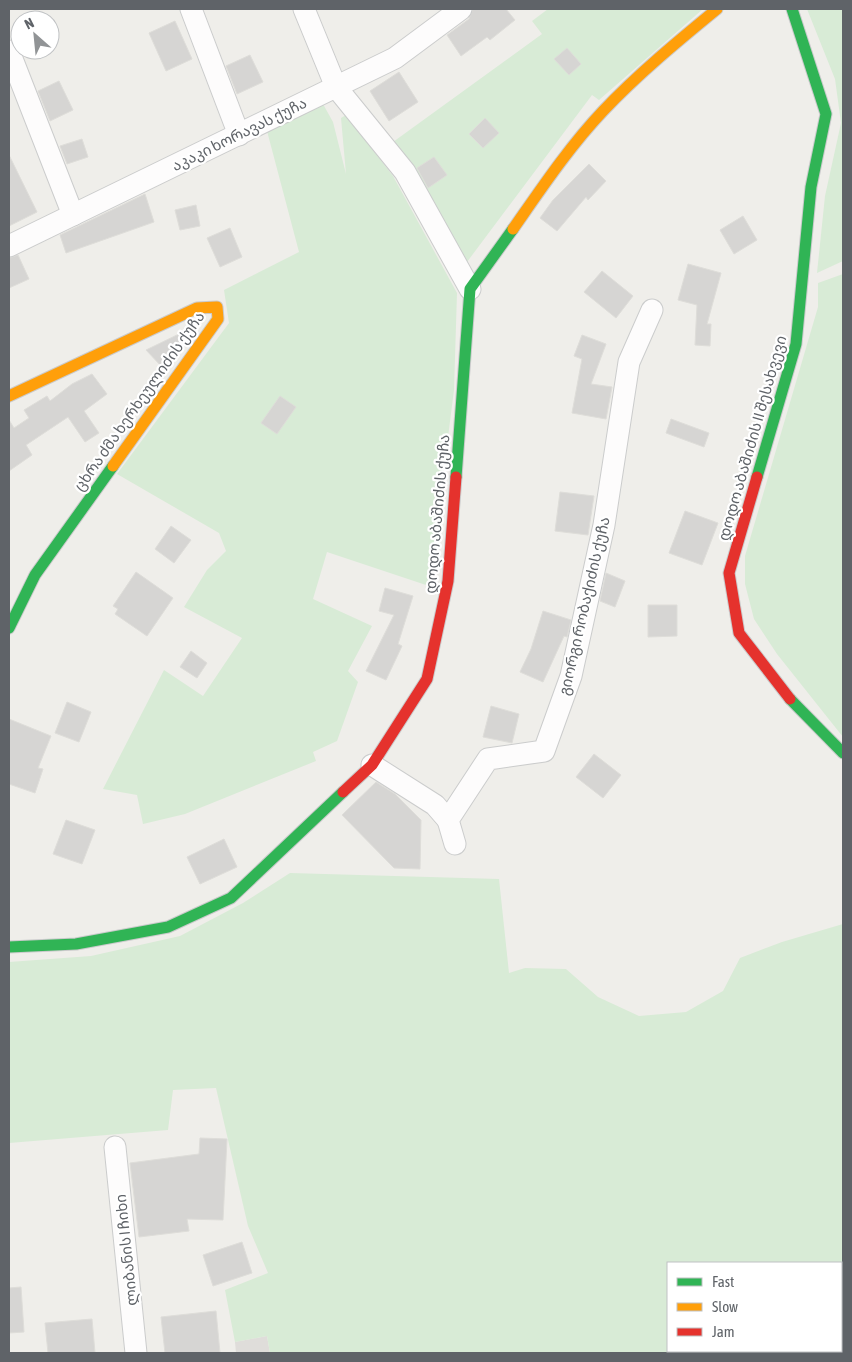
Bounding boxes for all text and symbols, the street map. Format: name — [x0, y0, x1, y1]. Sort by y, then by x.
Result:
north arrow — [10, 10, 60, 60]
text: N — [22, 14, 36, 32]
street label: აკაკი ხორავას ქუჩა — [169, 94, 310, 175]
street label: ცხრა ძმა ხერხეულიძის ქუჩა — [70, 308, 208, 495]
street label: დოდო აბაშიძის II შესახვევი — [715, 333, 790, 543]
street label: დოდო აბაშიძის ქუჩა — [422, 434, 453, 594]
street label: გიორგი რობაქიძის ქუჩა — [555, 515, 614, 697]
street label: ლიბანის I ჩიხი — [112, 1193, 141, 1307]
legend — [667, 1262, 842, 1352]
text: Fast — [712, 1273, 734, 1290]
text: Slow — [712, 1298, 738, 1315]
text: Jam — [712, 1323, 735, 1340]

